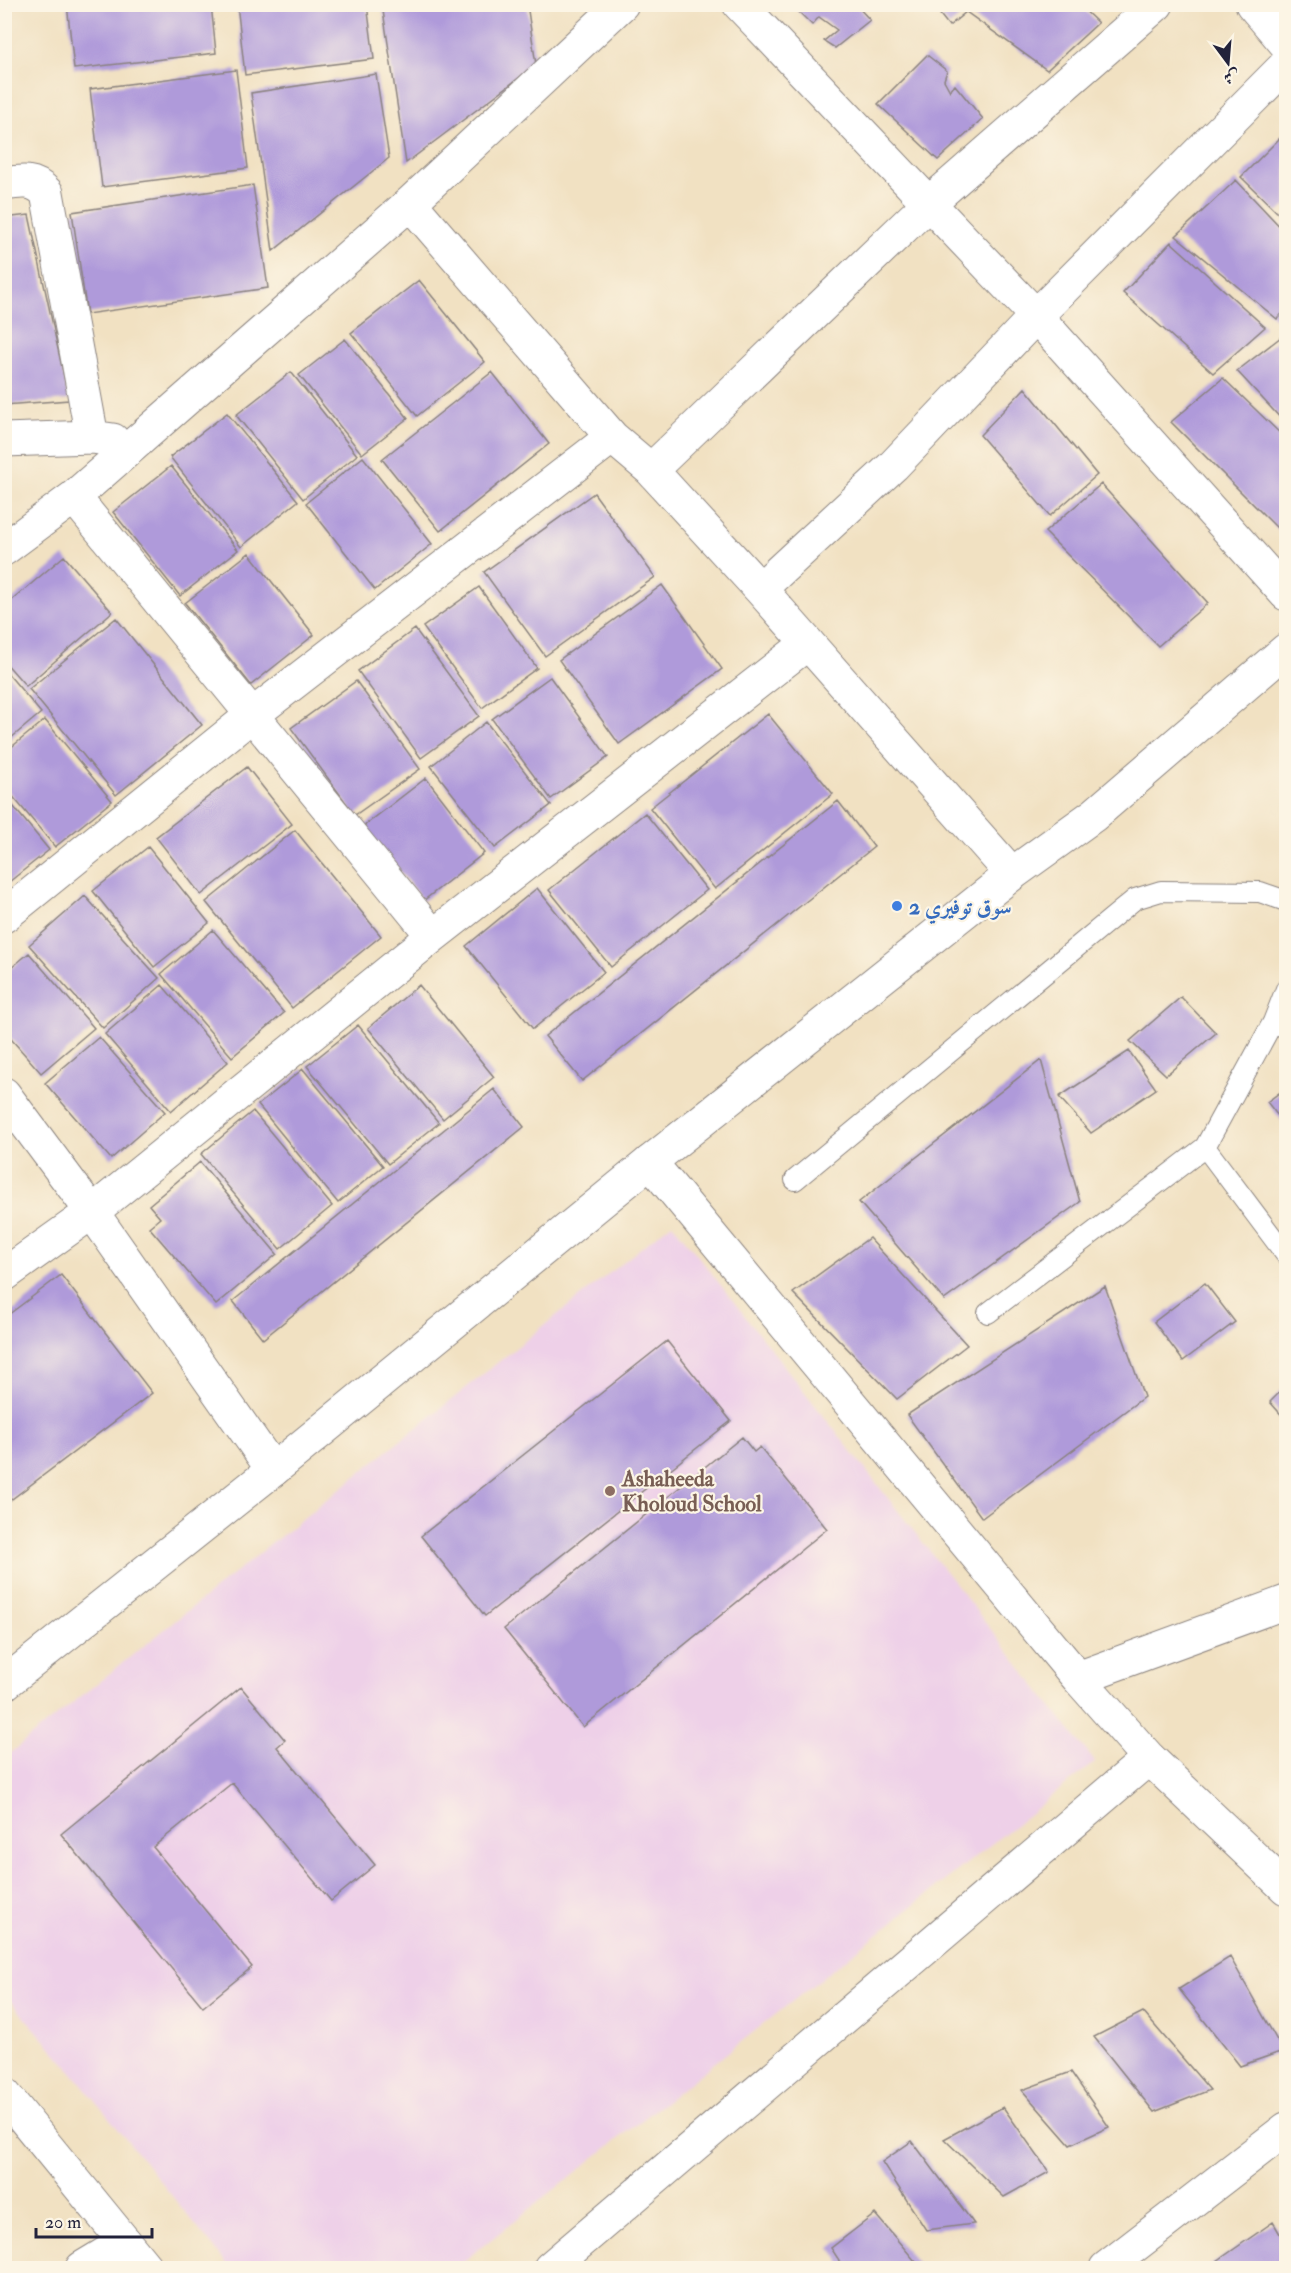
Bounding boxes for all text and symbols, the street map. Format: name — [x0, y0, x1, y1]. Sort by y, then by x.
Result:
north arrow — [1198, 33, 1258, 93]
text: ش — [1221, 65, 1242, 88]
place label: سوق توفيري 2 — [909, 893, 1012, 925]
marker: سوق توفيري 2 — [890, 899, 904, 913]
place label: Ashaheeda Kholoud School — [621, 1465, 762, 1518]
marker: Ashaheeda Kholoud School — [603, 1484, 617, 1498]
scale bar — [36, 2201, 152, 2239]
text: 20 m — [45, 2211, 81, 2234]

